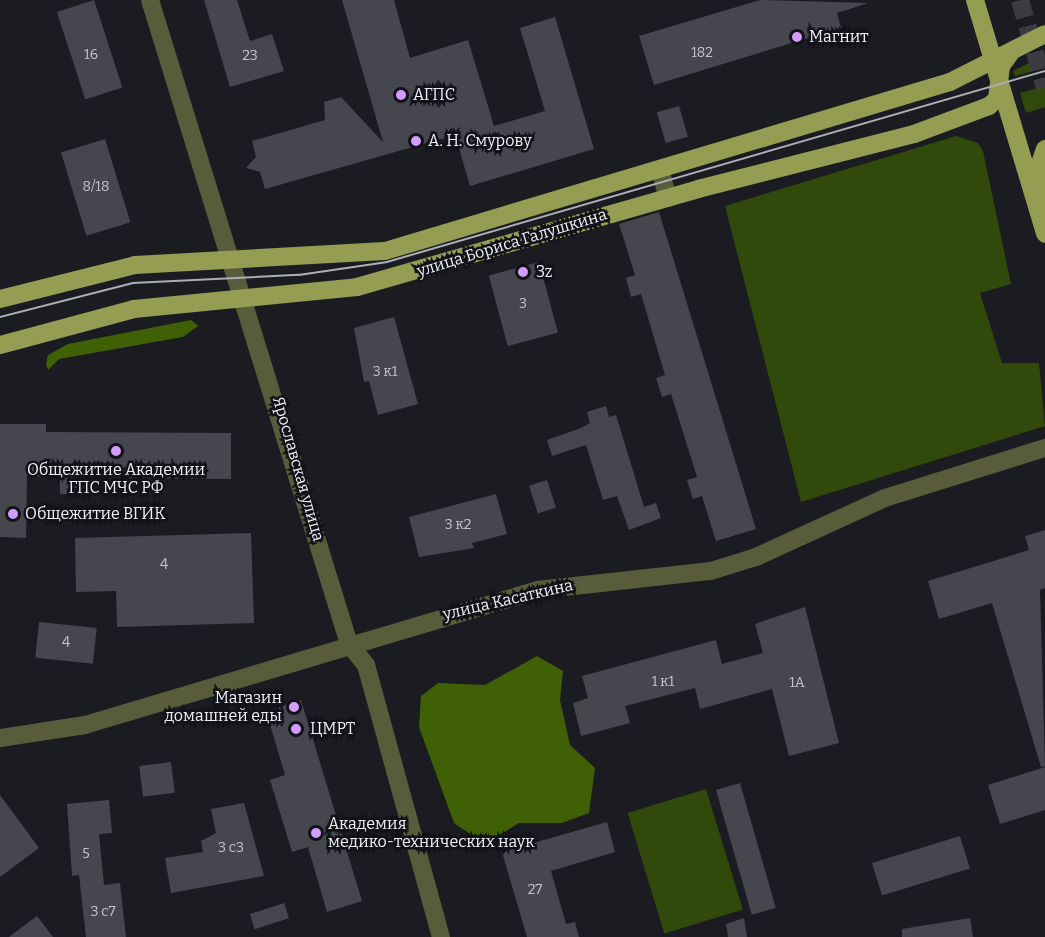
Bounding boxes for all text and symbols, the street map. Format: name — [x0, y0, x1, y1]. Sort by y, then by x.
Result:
place label: Магнит — [809, 27, 868, 47]
marker: Магнит — [790, 30, 804, 44]
house number: 182 — [691, 45, 713, 61]
house number: 16 — [84, 47, 98, 63]
house number: 23 — [242, 48, 258, 64]
place label: АГПС — [413, 85, 455, 105]
marker: АГПС — [394, 88, 408, 102]
place label: А. Н. Смурову — [428, 131, 532, 151]
marker: А. Н. Смурову — [409, 134, 423, 148]
house number: 8/18 — [83, 179, 109, 195]
street label: улица Бориса Галушкина — [415, 205, 609, 281]
place label: 3z — [536, 262, 552, 282]
marker: 3z — [514, 263, 532, 281]
house number: 3 — [519, 296, 527, 312]
house number: 3 к1 — [373, 364, 397, 380]
street label: Ярославская улица — [268, 394, 328, 544]
marker: Общежитие Академии ГПС МЧС РФ — [109, 444, 123, 458]
place label: Общежитие Академии ГПС МЧС РФ — [27, 460, 205, 498]
place label: Общежитие ВГИК — [25, 504, 166, 524]
marker: Общежитие ВГИК — [6, 507, 20, 521]
house number: 3 к2 — [445, 517, 471, 533]
house number: 4 — [160, 557, 168, 573]
street label: улица Касаткина — [441, 576, 575, 624]
house number: 4 — [62, 635, 70, 651]
house number: 1 к1 — [652, 674, 674, 690]
house number: 1А — [789, 675, 805, 691]
place label: Магазин домашней еды — [164, 688, 282, 726]
marker: Магазин домашней еды — [287, 700, 301, 714]
place label: ЦМРТ — [310, 719, 355, 739]
marker: ЦМРТ — [287, 720, 305, 738]
place label: Академия медико-технических наук — [328, 814, 535, 852]
marker: Академия медико-технических наук — [309, 826, 323, 840]
house number: 3 с3 — [218, 840, 244, 856]
house number: 5 — [82, 846, 90, 862]
house number: 27 — [528, 882, 542, 898]
house number: 3 с7 — [91, 904, 115, 920]

